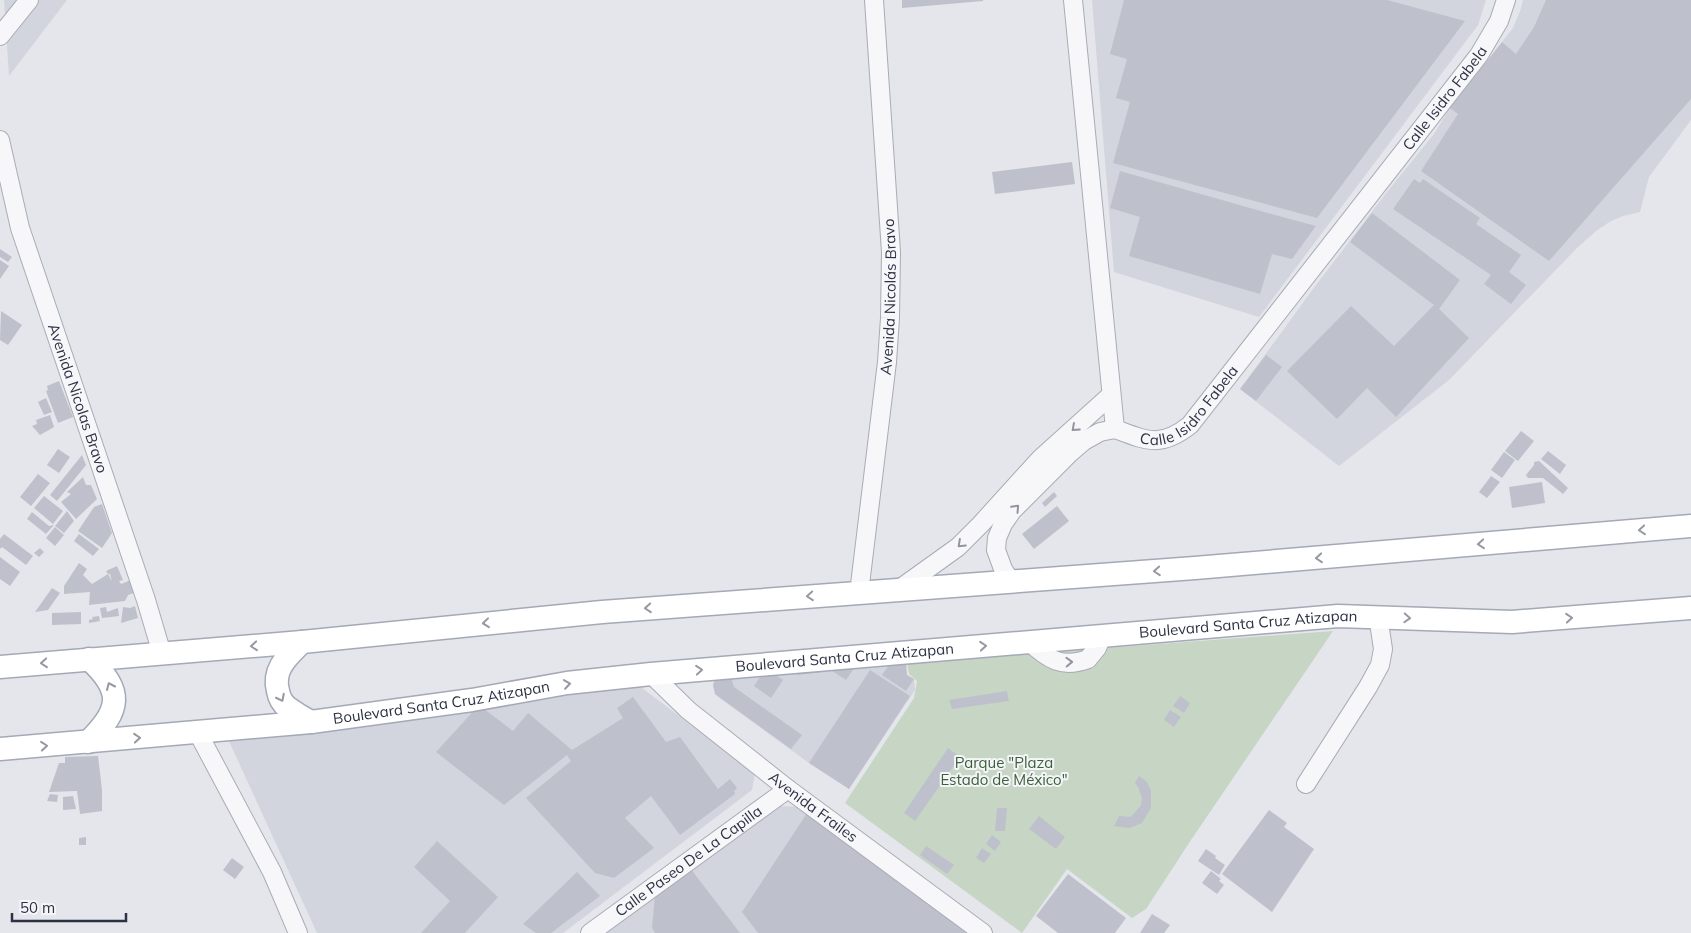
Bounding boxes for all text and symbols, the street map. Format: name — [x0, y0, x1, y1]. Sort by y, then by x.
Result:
street label: Calle Isidro Fabela — [1398, 43, 1491, 154]
street label: Avenida Nicolás Bravo — [876, 218, 900, 376]
street label: Avenida Nicolas Bravo — [44, 321, 112, 475]
street label: Calle Isidro Fabela — [1138, 361, 1242, 449]
one-way arrow — [1072, 422, 1081, 431]
one-way arrow — [1010, 504, 1019, 513]
one-way arrow — [1638, 525, 1646, 536]
one-way arrow — [958, 538, 967, 547]
one-way arrow — [1476, 538, 1484, 549]
one-way arrow — [1314, 552, 1322, 563]
one-way arrow — [1152, 565, 1160, 576]
one-way arrow — [806, 591, 814, 602]
one-way arrow — [644, 603, 652, 614]
street label: Boulevard Santa Cruz Atizapan — [1138, 606, 1358, 642]
one-way arrow — [1403, 612, 1411, 623]
one-way arrow — [1565, 612, 1573, 623]
one-way arrow — [482, 617, 490, 628]
street label: Boulevard Santa Cruz Atizapan — [735, 638, 955, 676]
one-way arrow — [249, 640, 257, 651]
one-way arrow — [980, 641, 988, 652]
one-way arrow — [40, 657, 48, 668]
one-way arrow — [1066, 657, 1074, 668]
one-way arrow — [696, 664, 704, 675]
street label: Boulevard Santa Cruz Atizapan — [332, 676, 551, 728]
one-way arrow — [562, 679, 571, 689]
one-way arrow — [107, 682, 117, 691]
one-way arrow — [275, 692, 285, 701]
one-way arrow — [133, 733, 141, 744]
one-way arrow — [41, 740, 49, 751]
park label: Parque "Plaza Estado de México" — [940, 753, 1068, 789]
street label: Avenida Frailes — [765, 767, 862, 846]
street label: Calle Paseo De La Capilla — [611, 801, 766, 921]
scale bar — [12, 890, 126, 922]
text: 50 m — [20, 898, 55, 917]

